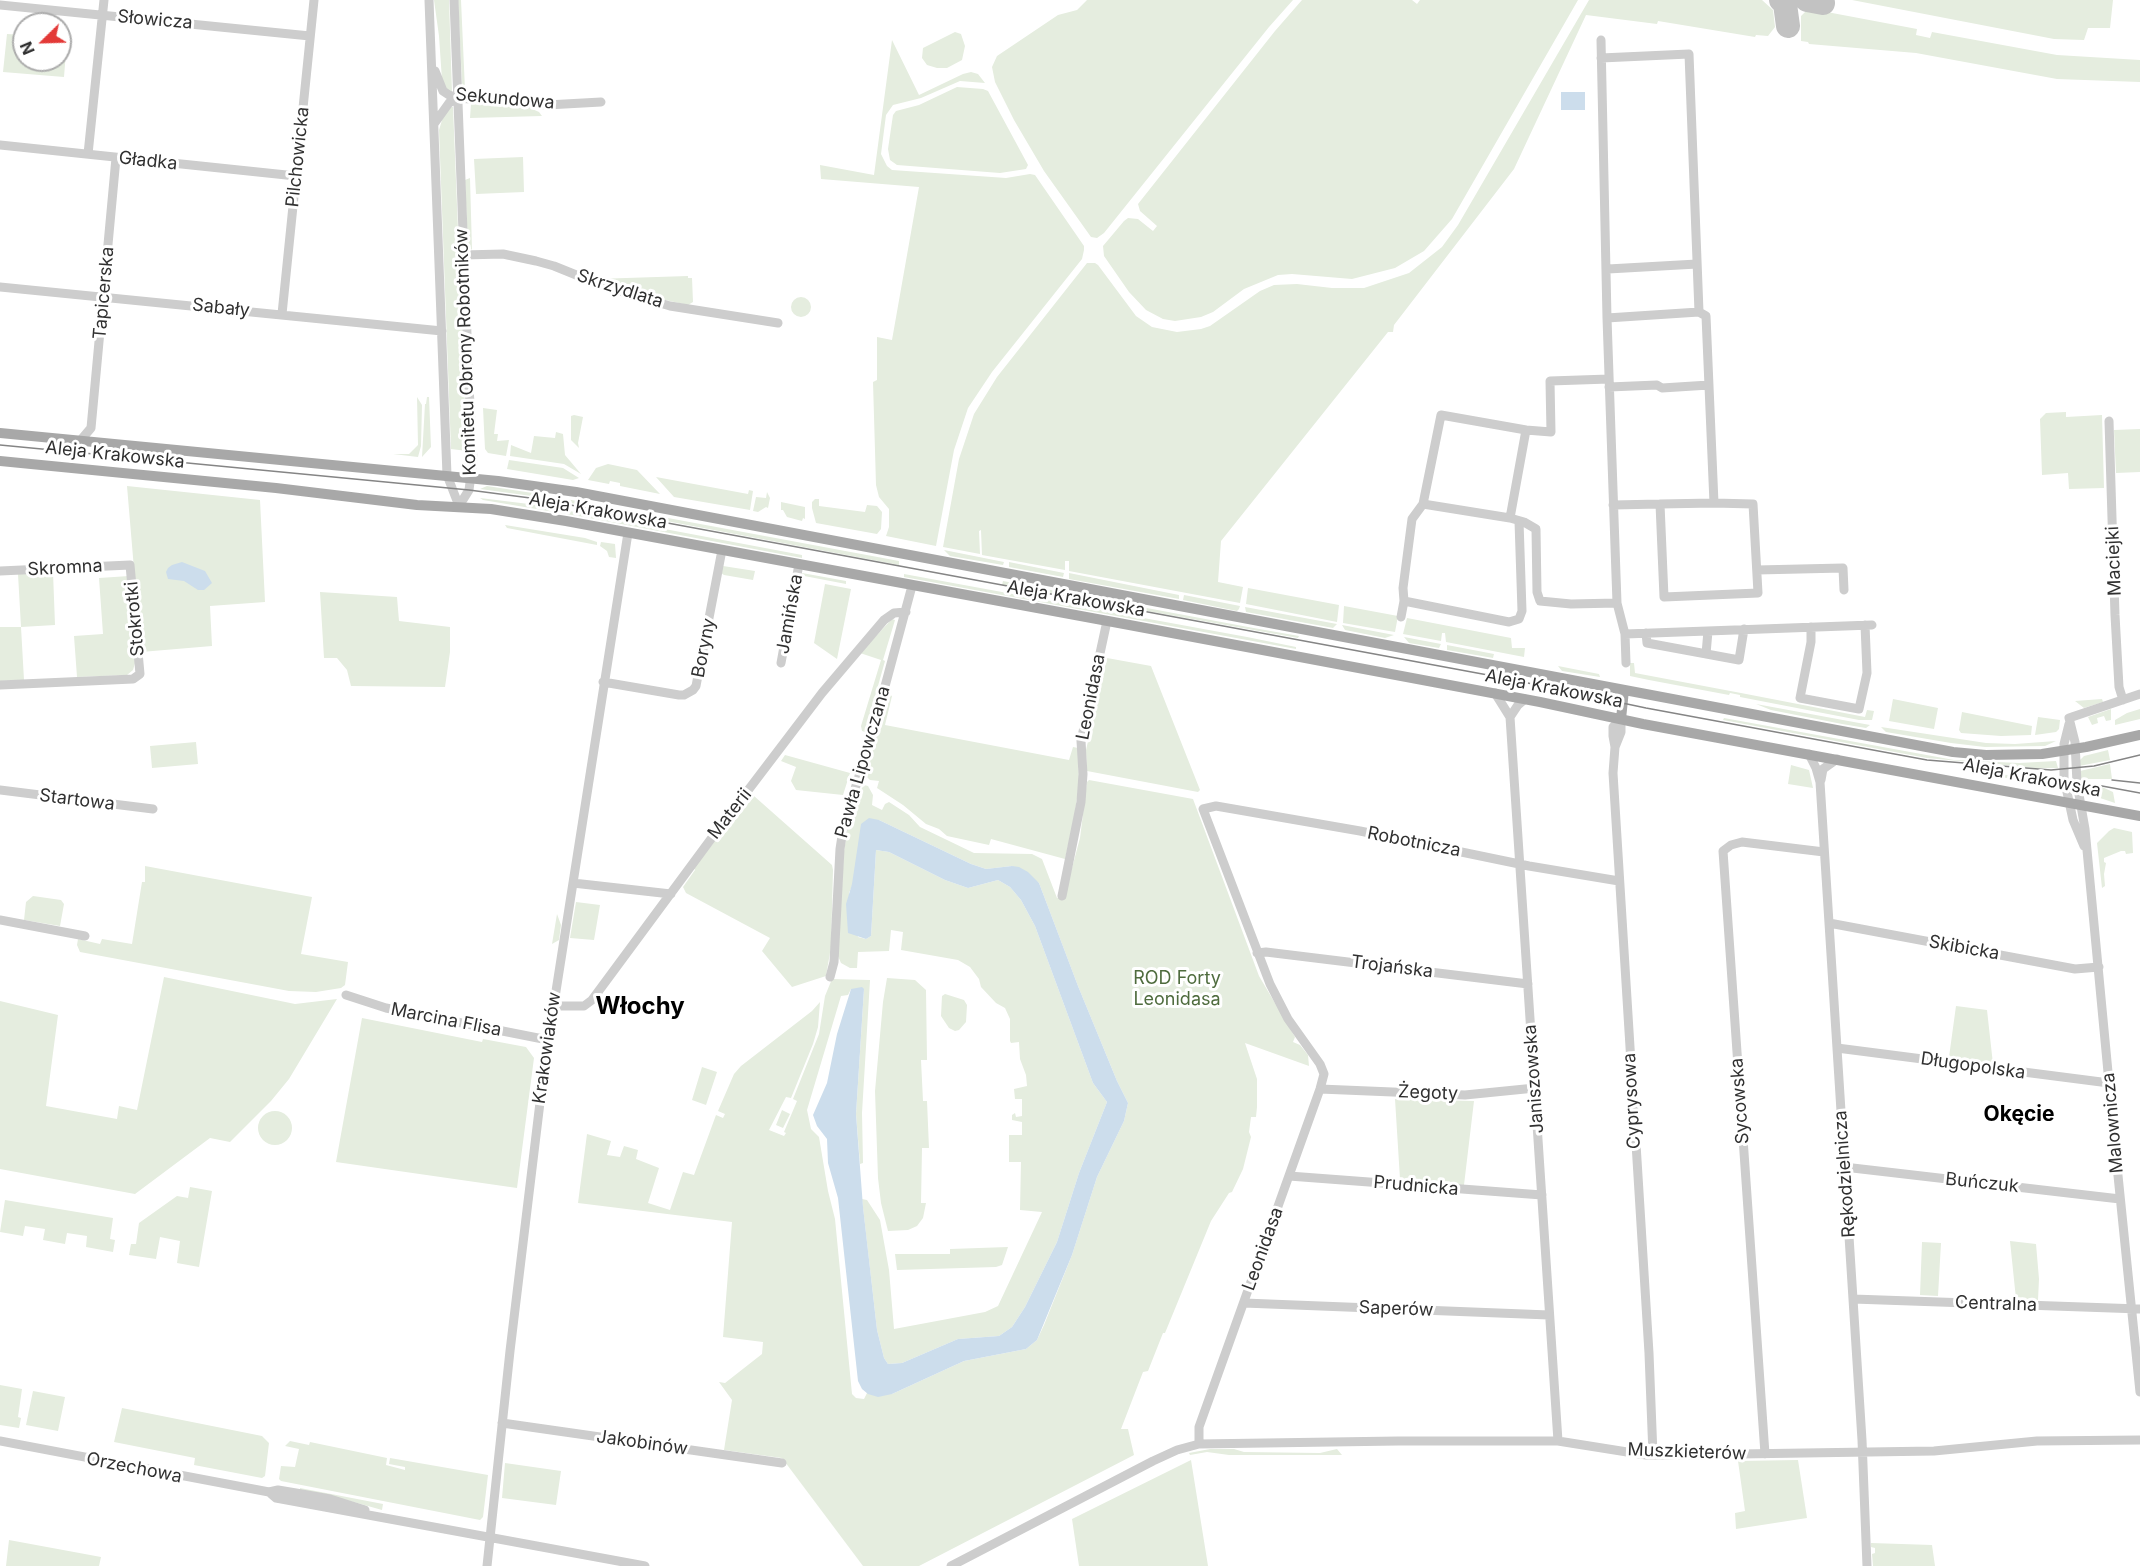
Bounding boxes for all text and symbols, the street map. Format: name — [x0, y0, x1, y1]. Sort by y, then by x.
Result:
street label: Słowicza — [116, 6, 194, 34]
north arrow — [12, 12, 72, 72]
text: N — [16, 39, 39, 58]
street label: Sekundowa — [454, 84, 556, 114]
street label: Pilchowicka — [282, 106, 314, 208]
street label: Gładka — [118, 147, 178, 175]
street label: Komitetu Obrony Robotników — [451, 228, 481, 476]
street label: Tapicerska — [89, 246, 119, 340]
street label: Skrzydlata — [574, 265, 666, 313]
street label: Sabały — [191, 294, 251, 322]
street label: Aleja Krakowska — [44, 437, 186, 473]
street label: Aleja Krakowska — [527, 488, 669, 534]
street label: Maciejki — [2102, 526, 2126, 596]
street label: Skromna — [27, 555, 103, 581]
street label: Jamińska — [772, 572, 808, 656]
street label: Aleja Krakowska — [1005, 576, 1147, 622]
street label: Stokrotki — [121, 581, 149, 657]
street label: Boryny — [688, 616, 720, 680]
street label: Leonidasa — [1072, 652, 1110, 742]
street label: Aleja Krakowska — [1483, 665, 1625, 713]
street label: Pawła Lipowczana — [831, 684, 895, 840]
street label: Aleja Krakowska — [1961, 754, 2103, 802]
street label: Materii — [704, 784, 756, 844]
street label: Startowa — [38, 785, 116, 815]
street label: Robotnicza — [1365, 822, 1463, 862]
street label: Skibicka — [1927, 931, 2001, 965]
street label: Trojańska — [1350, 951, 1434, 983]
park label: ROD Forty Leonidasa — [1133, 968, 1221, 1010]
street label: Krakowiaków — [528, 991, 566, 1105]
district label: Włochy — [595, 993, 685, 1021]
street label: Marcina Flisa — [389, 999, 503, 1041]
street label: Janiszowska — [1519, 1024, 1549, 1134]
street label: Długopolska — [1919, 1048, 2027, 1084]
street label: Cyprysowa — [1619, 1052, 1645, 1150]
street label: Sycowska — [1726, 1057, 1754, 1145]
street label: Malownicza — [2098, 1072, 2128, 1174]
street label: Żegoty — [1398, 1081, 1458, 1105]
district label: Okęcie — [1984, 1102, 2054, 1128]
street label: Rękodzielnicza — [1830, 1110, 1860, 1238]
street label: Buńczuk — [1944, 1168, 2020, 1198]
street label: Prudnicka — [1373, 1172, 1459, 1200]
street label: Leonidasa — [1238, 1204, 1288, 1294]
street label: Centralna — [1955, 1292, 2037, 1316]
street label: Saperów — [1358, 1297, 1434, 1321]
street label: Jakobinów — [595, 1426, 689, 1460]
street label: Muszkieterów — [1627, 1439, 1747, 1465]
street label: Orzechowa — [84, 1448, 184, 1488]

